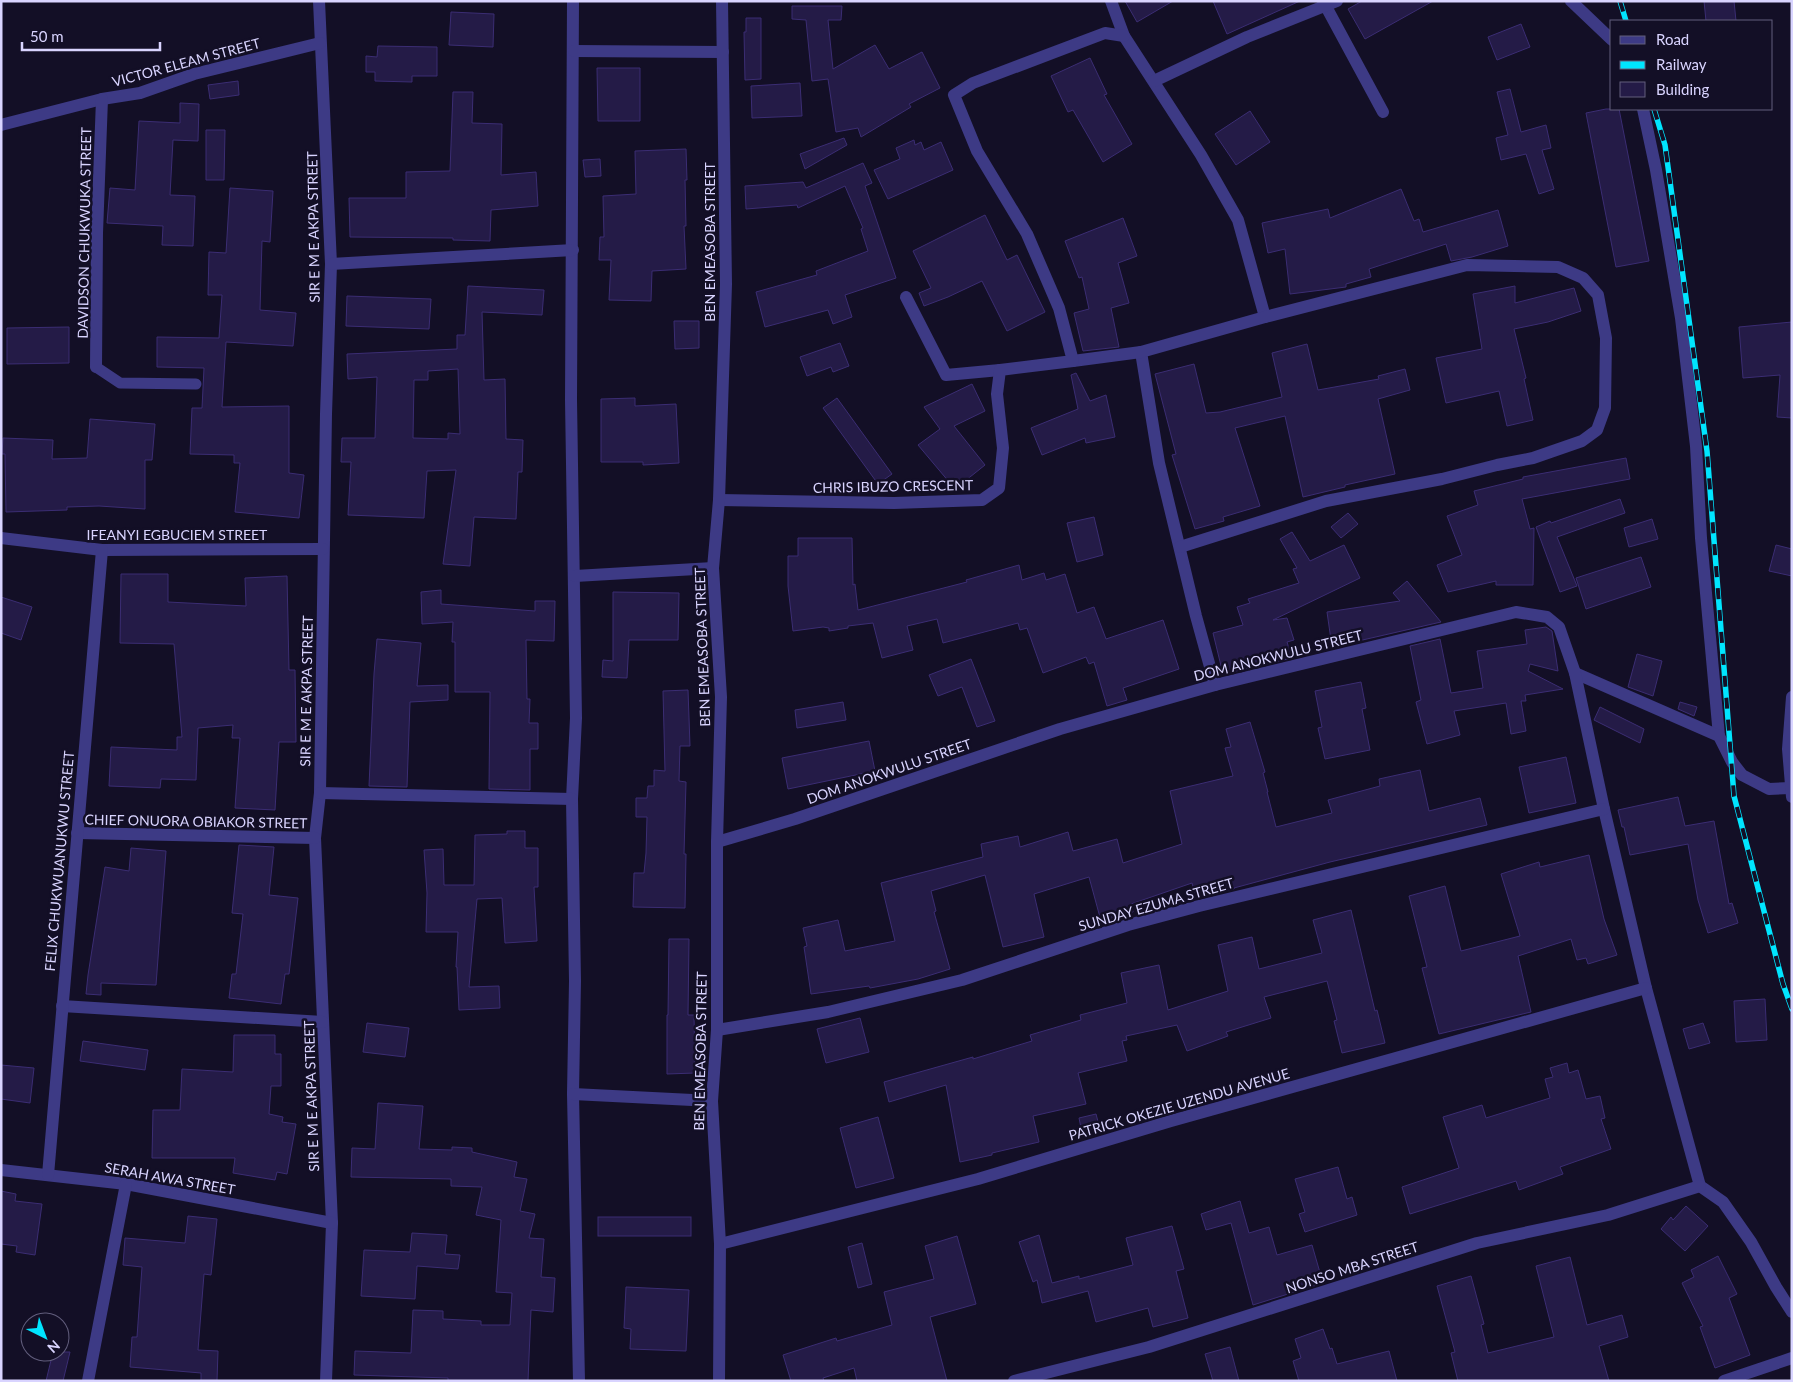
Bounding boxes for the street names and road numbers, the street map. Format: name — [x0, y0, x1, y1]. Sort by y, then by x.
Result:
street label: VICTOR ELEAM STREET — [110, 34, 263, 90]
street label: DAVIDSON CHUKWUKA STREET — [74, 126, 94, 339]
street label: SIR E M E AKPA STREET — [303, 150, 323, 303]
street label: BEN EMEASOBA STREET — [701, 162, 718, 322]
street label: CHRIS IBUZO CRESCENT — [813, 476, 974, 496]
street label: IFEANYI EGBUCIEM STREET — [87, 526, 268, 543]
street label: BEN EMEASOBA STREET — [691, 566, 713, 727]
street label: SIR E M E AKPA STREET — [296, 614, 316, 767]
street label: DOM ANOKWULU STREET — [1192, 626, 1365, 684]
street label: DOM ANOKWULU STREET — [804, 735, 974, 807]
street label: FELIX CHUKWUANUKWU STREET — [41, 749, 77, 972]
street label: CHIEF ONUORA OBIAKOR STREET — [84, 811, 308, 831]
street label: SUNDAY EZUMA STREET — [1076, 873, 1236, 934]
street label: BEN EMEASOBA STREET — [690, 970, 710, 1131]
street label: SIR E M E AKPA STREET — [300, 1019, 322, 1172]
street label: PATRICK OKEZIE UZENDU AVENUE — [1067, 1064, 1291, 1144]
street label: SERAH AWA STREET — [103, 1158, 237, 1198]
street label: NONSO MBA STREET — [1283, 1237, 1421, 1296]

